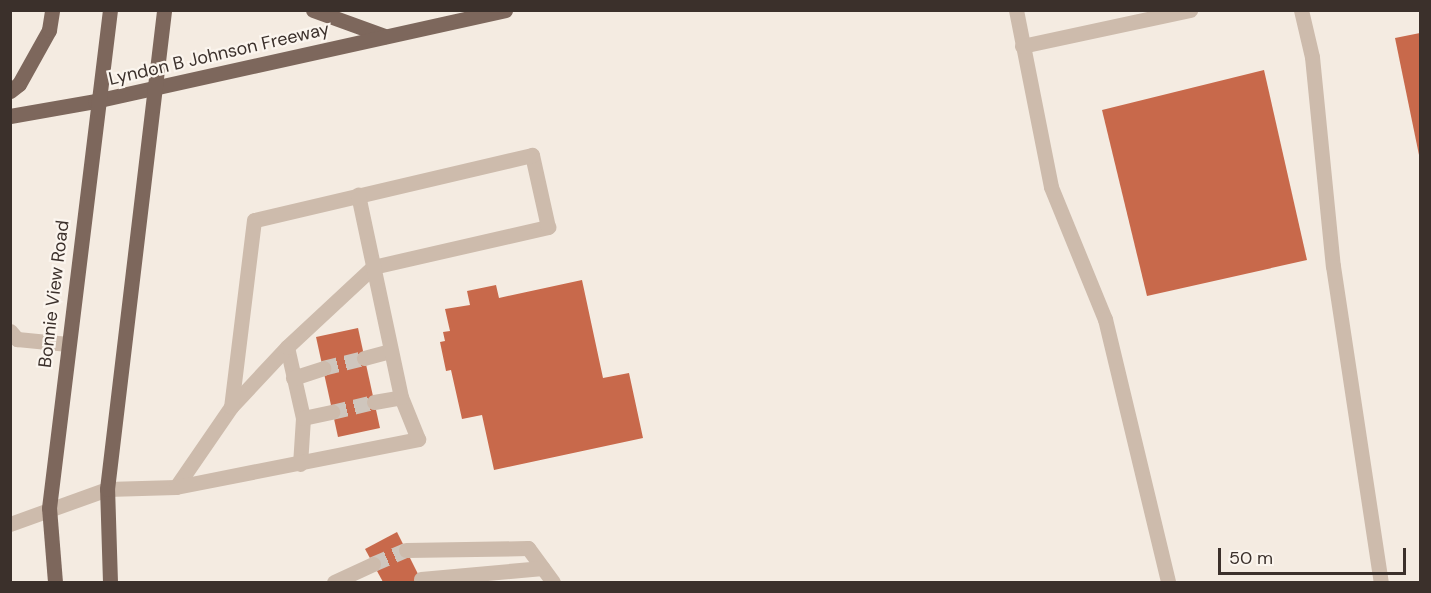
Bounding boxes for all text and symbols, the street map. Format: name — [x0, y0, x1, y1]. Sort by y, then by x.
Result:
street label: Lyndon B Johnson Freeway — [107, 18, 331, 90]
street label: Bonnie View Road — [34, 219, 74, 369]
scale bar — [1221, 536, 1408, 574]
text: 50 m — [1229, 546, 1273, 570]

